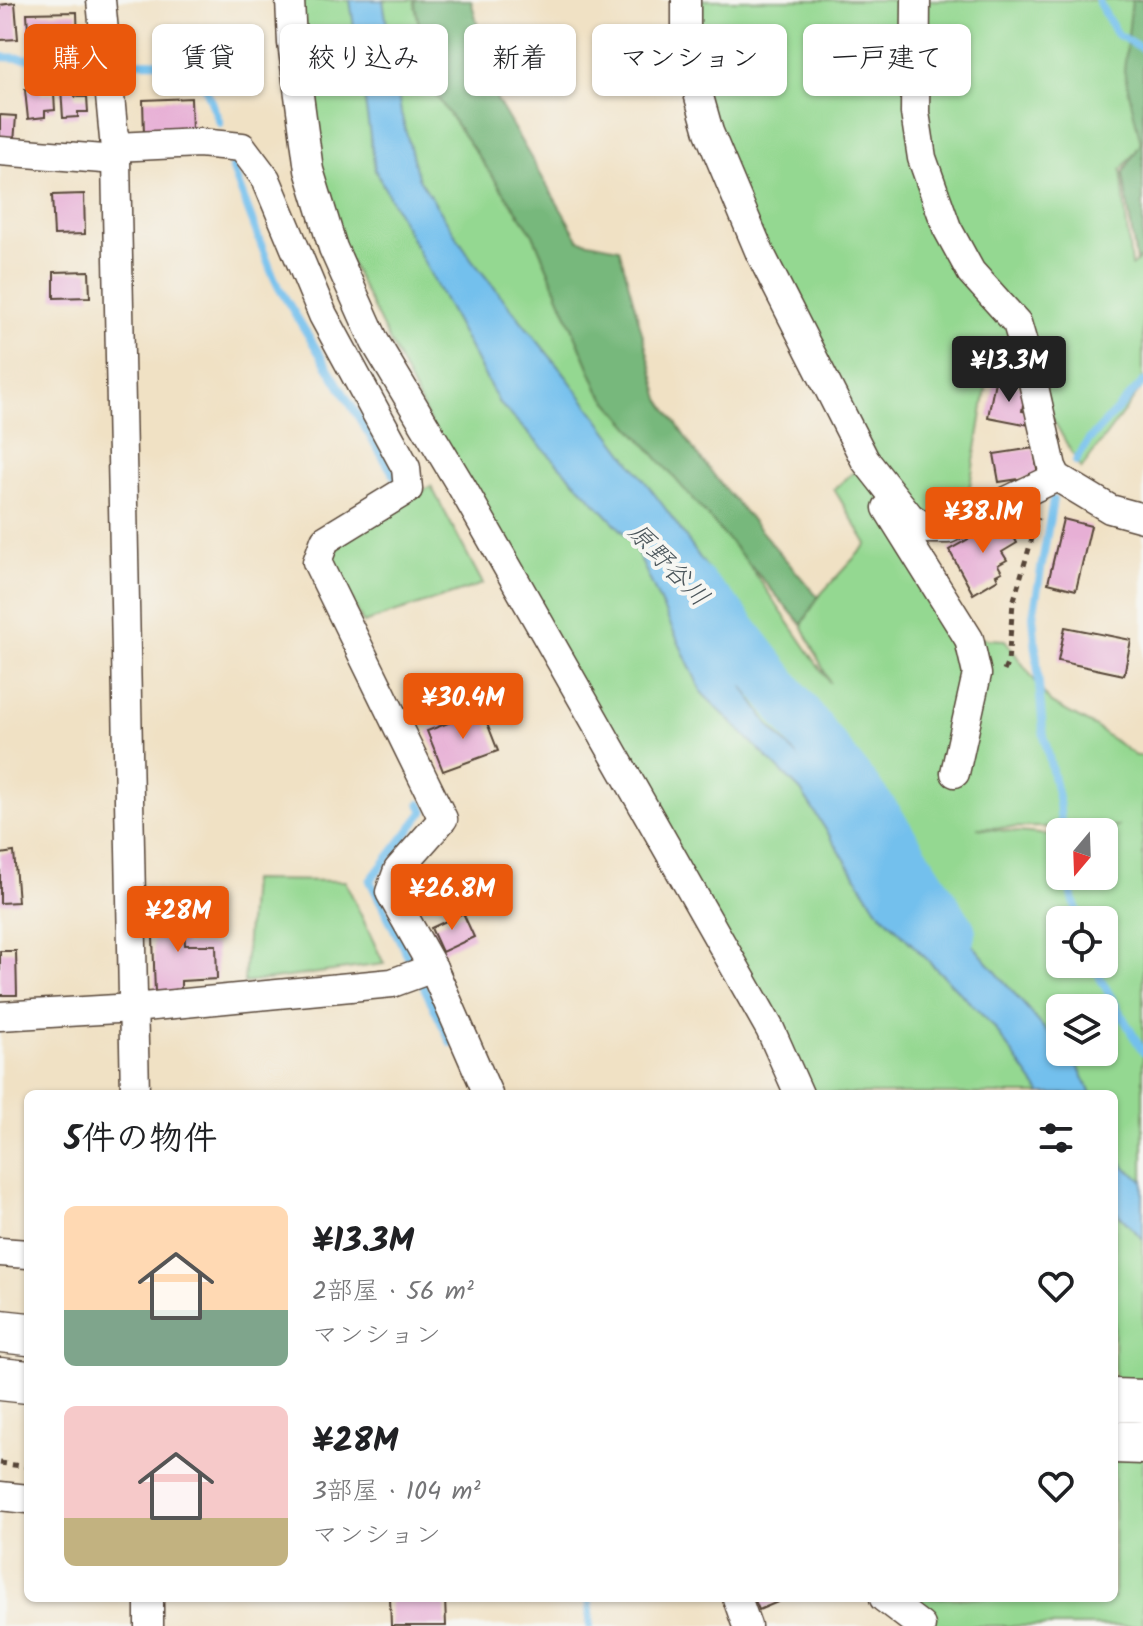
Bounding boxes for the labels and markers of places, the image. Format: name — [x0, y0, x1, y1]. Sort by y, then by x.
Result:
pin: ¥13.3M — [944, 336, 1074, 404]
pin: ¥38.1M — [918, 487, 1048, 555]
pin: ¥30.4M — [398, 673, 528, 741]
pin: ¥26.8M — [387, 864, 517, 932]
pin: ¥28M — [131, 886, 225, 954]

